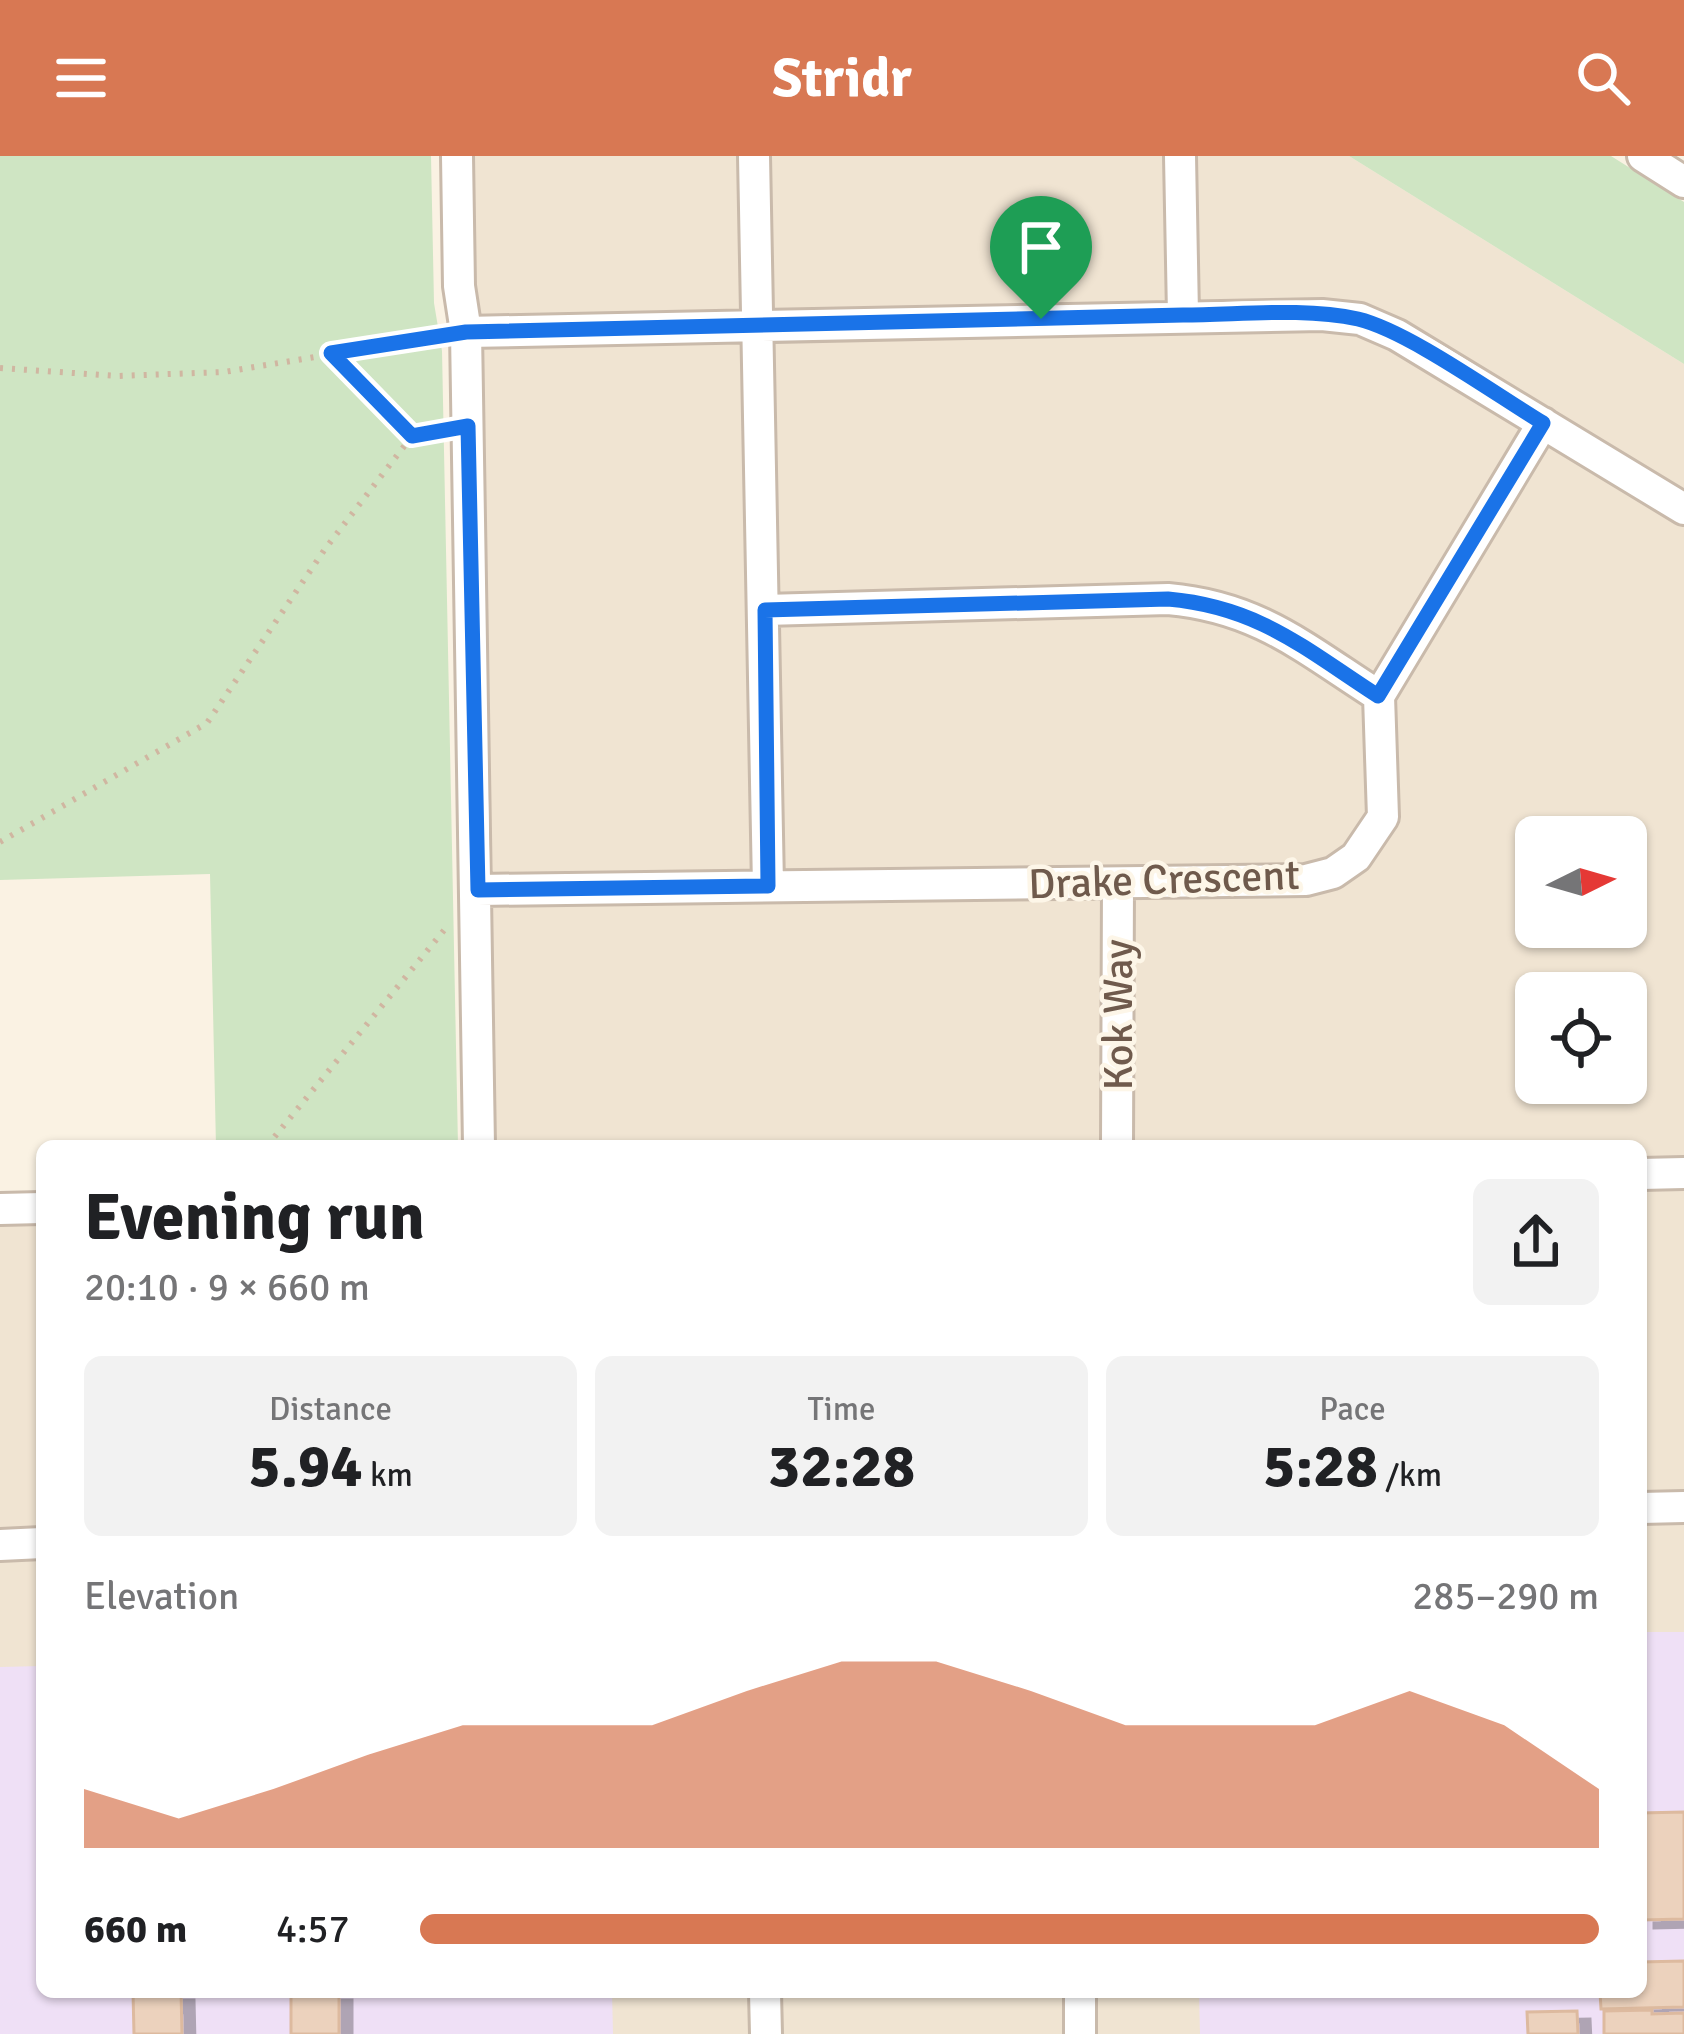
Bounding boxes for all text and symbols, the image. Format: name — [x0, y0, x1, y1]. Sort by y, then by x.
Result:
icon: menu — [48, 45, 114, 111]
text: Stridr — [772, 45, 912, 112]
icon: search — [1570, 45, 1636, 111]
pin — [990, 196, 1092, 319]
icon: arrive — [1008, 214, 1074, 280]
north arrow — [1515, 816, 1647, 948]
map controls — [1515, 816, 1647, 1104]
street label: Drake Crescent — [1027, 850, 1301, 910]
street label: Kok Way — [1093, 939, 1144, 1091]
button: locate — [1515, 972, 1647, 1104]
text: Evening run — [84, 1177, 425, 1258]
button: share — [1473, 1179, 1599, 1305]
text: 20:10 · 9 × 660 m — [84, 1263, 370, 1311]
text: Distance — [269, 1389, 392, 1430]
text: Time — [808, 1389, 876, 1430]
text: Pace — [1319, 1389, 1386, 1430]
text: 5.94 — [248, 1430, 363, 1504]
text: 32:28 — [768, 1430, 915, 1504]
text: 5:28 — [1263, 1430, 1378, 1504]
text: km — [363, 1455, 413, 1496]
text: /km — [1378, 1455, 1442, 1496]
text: Elevation — [84, 1572, 239, 1620]
text: 285–290 m — [1412, 1572, 1599, 1620]
text: 660 m — [84, 1905, 187, 1953]
text: 4:57 — [276, 1905, 350, 1953]

